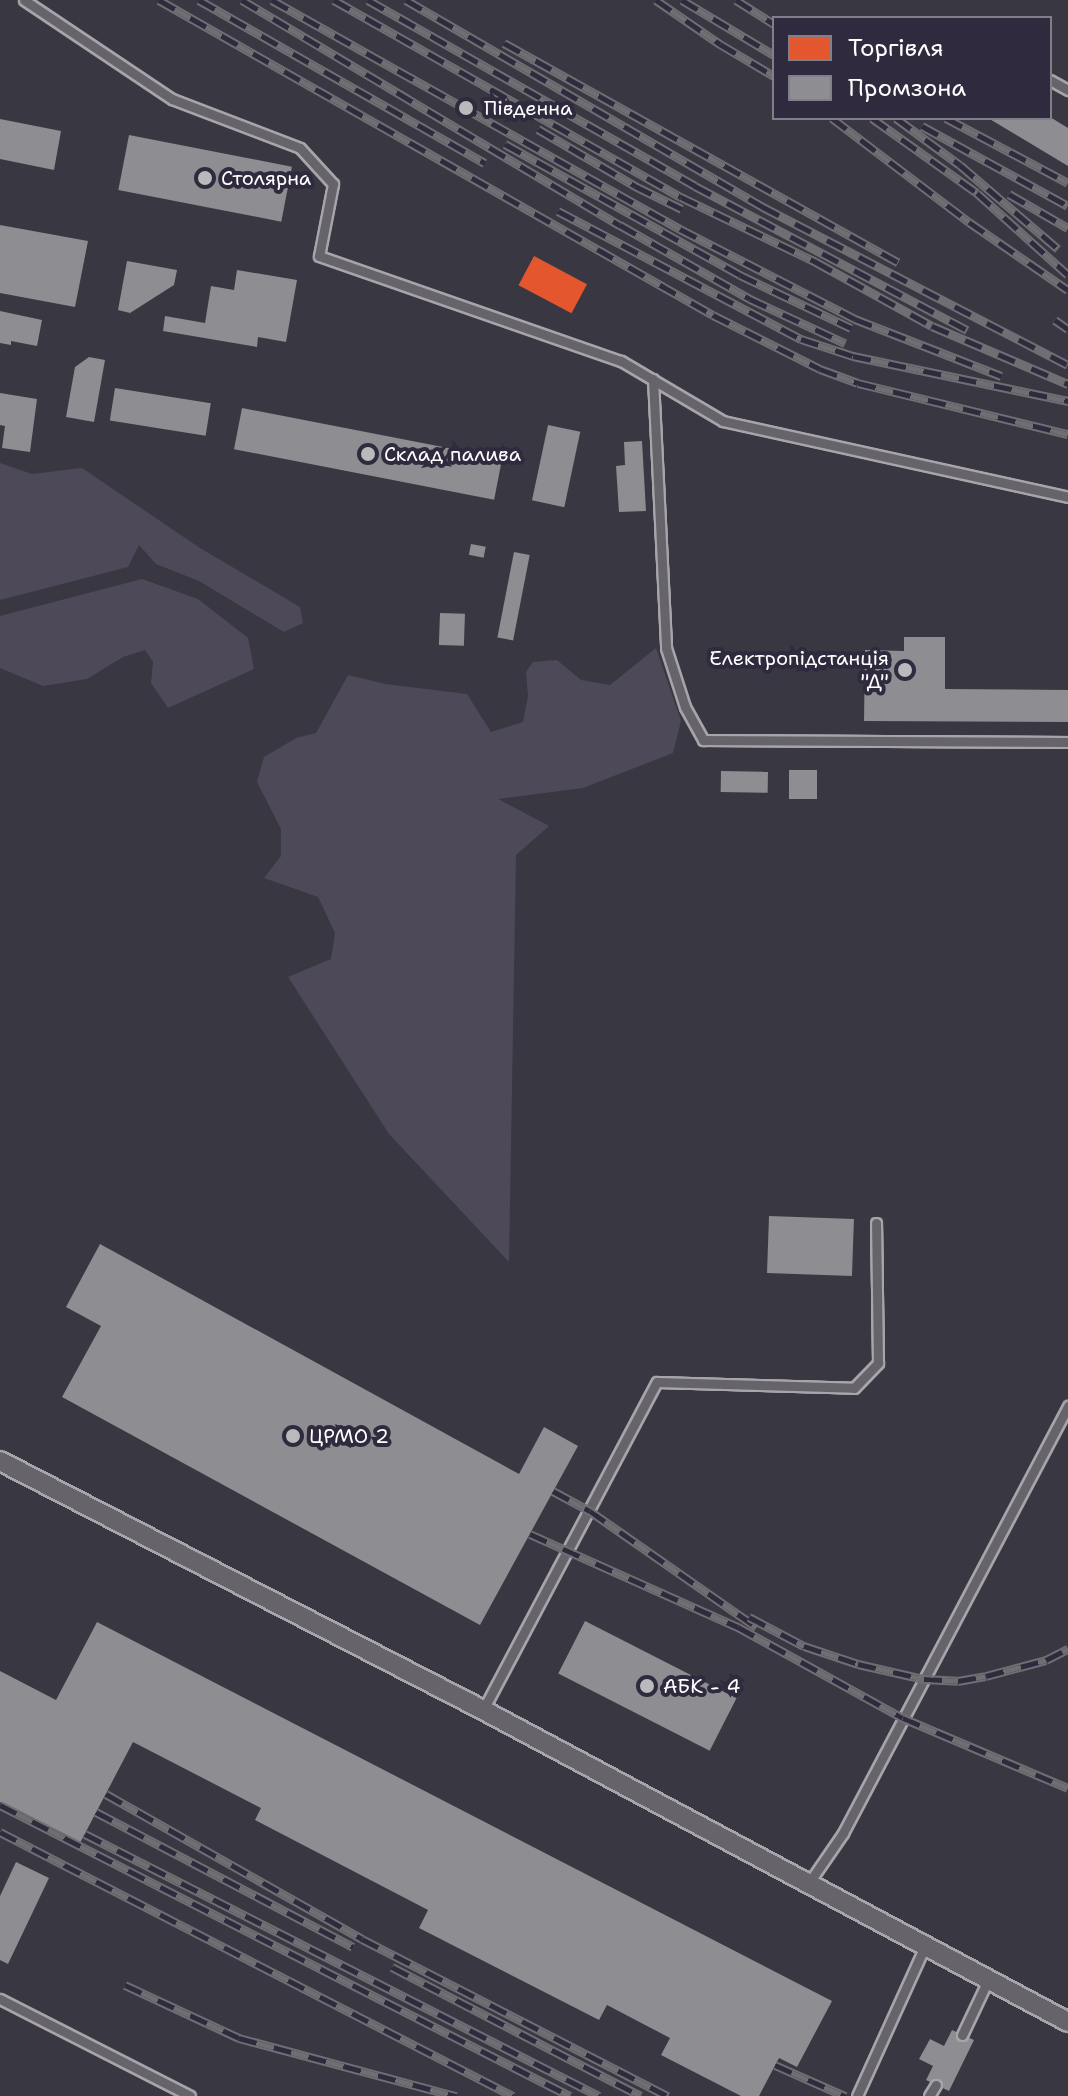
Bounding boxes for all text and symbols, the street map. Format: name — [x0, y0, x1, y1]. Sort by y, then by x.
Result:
legend — [772, 16, 1052, 120]
text: Торгівля — [848, 32, 944, 64]
text: Промзона — [848, 72, 966, 104]
place label: Південна — [484, 96, 572, 120]
marker: Південна — [455, 97, 477, 119]
place label: Столярна — [221, 166, 311, 190]
marker: Столярна — [196, 169, 214, 187]
place label: Склад палива — [384, 442, 521, 466]
marker: Склад палива — [359, 445, 377, 463]
place label: Електропідстанція "Д" — [709, 646, 889, 693]
marker: Електропідстанція "Д" — [896, 661, 914, 679]
place label: ЦРМО 2 — [309, 1424, 389, 1448]
marker: ЦРМО 2 — [284, 1427, 302, 1445]
place label: АБК - 4 — [663, 1674, 740, 1698]
marker: АБК - 4 — [638, 1677, 656, 1695]

